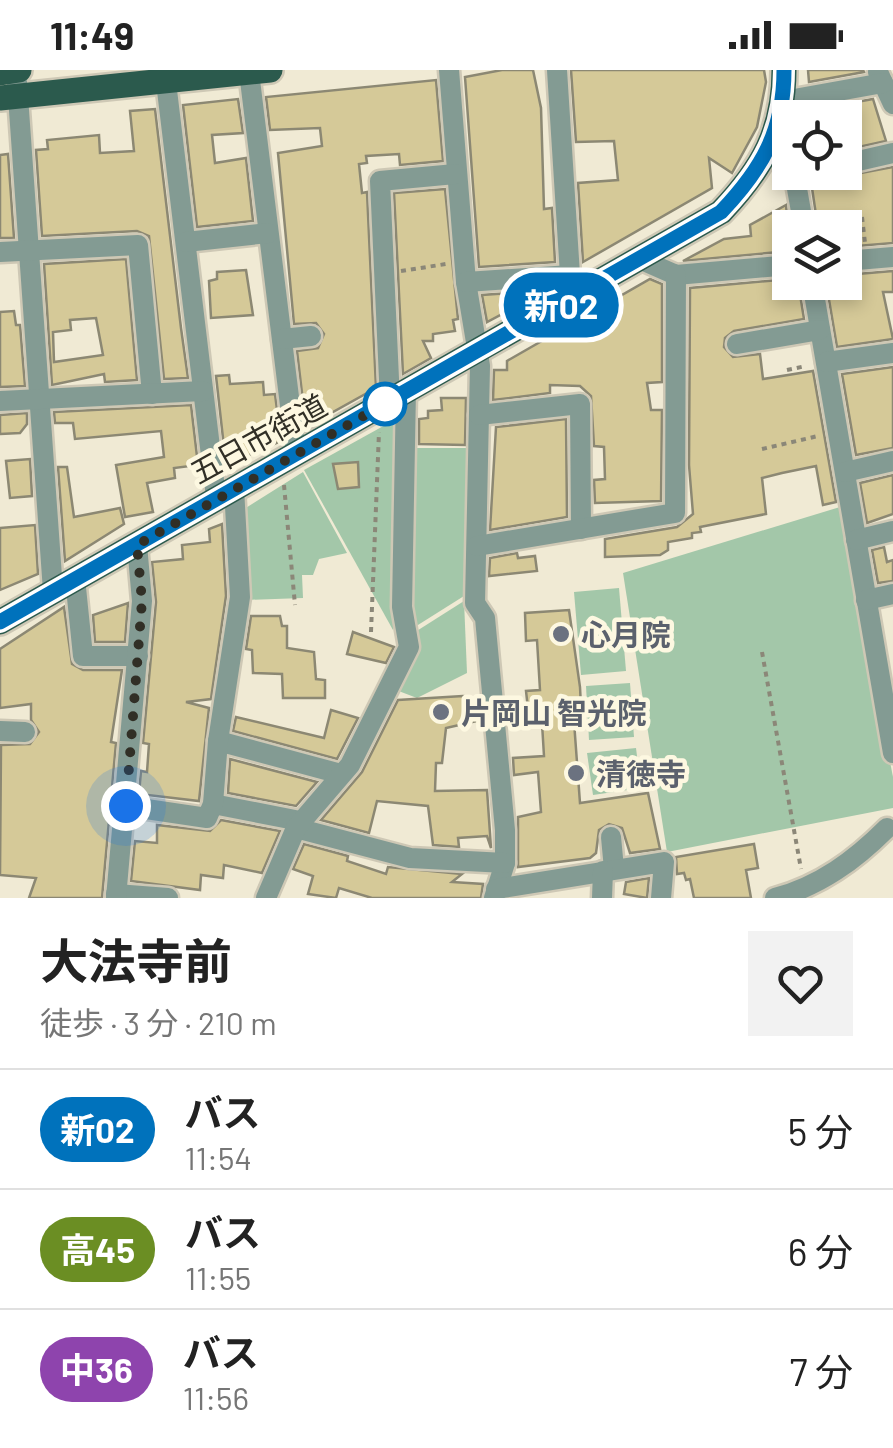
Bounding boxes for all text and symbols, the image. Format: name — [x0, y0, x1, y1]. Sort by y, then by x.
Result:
text: 11:49 — [50, 12, 134, 58]
map controls — [772, 100, 862, 300]
button: locate — [772, 100, 862, 190]
button: layers — [772, 210, 862, 300]
line badge: 新02 — [504, 272, 618, 338]
text: 新02 — [524, 284, 598, 326]
unlabelled marker — [364, 383, 406, 425]
street label: 五日市街道 — [184, 386, 332, 490]
place label: 心月院 — [581, 616, 671, 652]
marker: 心月院 — [550, 623, 572, 645]
place label: 片岡山 智光院 — [461, 694, 647, 730]
marker: 片岡山 智光院 — [430, 701, 452, 723]
place label: 清徳寺 — [596, 755, 686, 791]
marker: 清徳寺 — [565, 762, 587, 784]
your location — [101, 781, 151, 831]
text: 大法寺前 — [40, 931, 232, 989]
button: heart — [748, 931, 853, 1036]
text: 徒歩 · 3 分 · 210 m — [40, 1003, 277, 1041]
text: バス — [185, 1089, 261, 1135]
text: 新02 — [60, 1108, 135, 1150]
text: 5 分 — [788, 1108, 853, 1154]
text: 11:54 — [185, 1138, 252, 1176]
text: バス — [185, 1209, 261, 1255]
text: 高45 — [60, 1228, 135, 1270]
text: 6 分 — [788, 1228, 853, 1274]
text: 11:55 — [185, 1258, 251, 1296]
text: バス — [183, 1329, 259, 1375]
text: 中36 — [60, 1348, 133, 1390]
text: 7 分 — [789, 1348, 853, 1394]
text: 11:56 — [183, 1378, 249, 1416]

